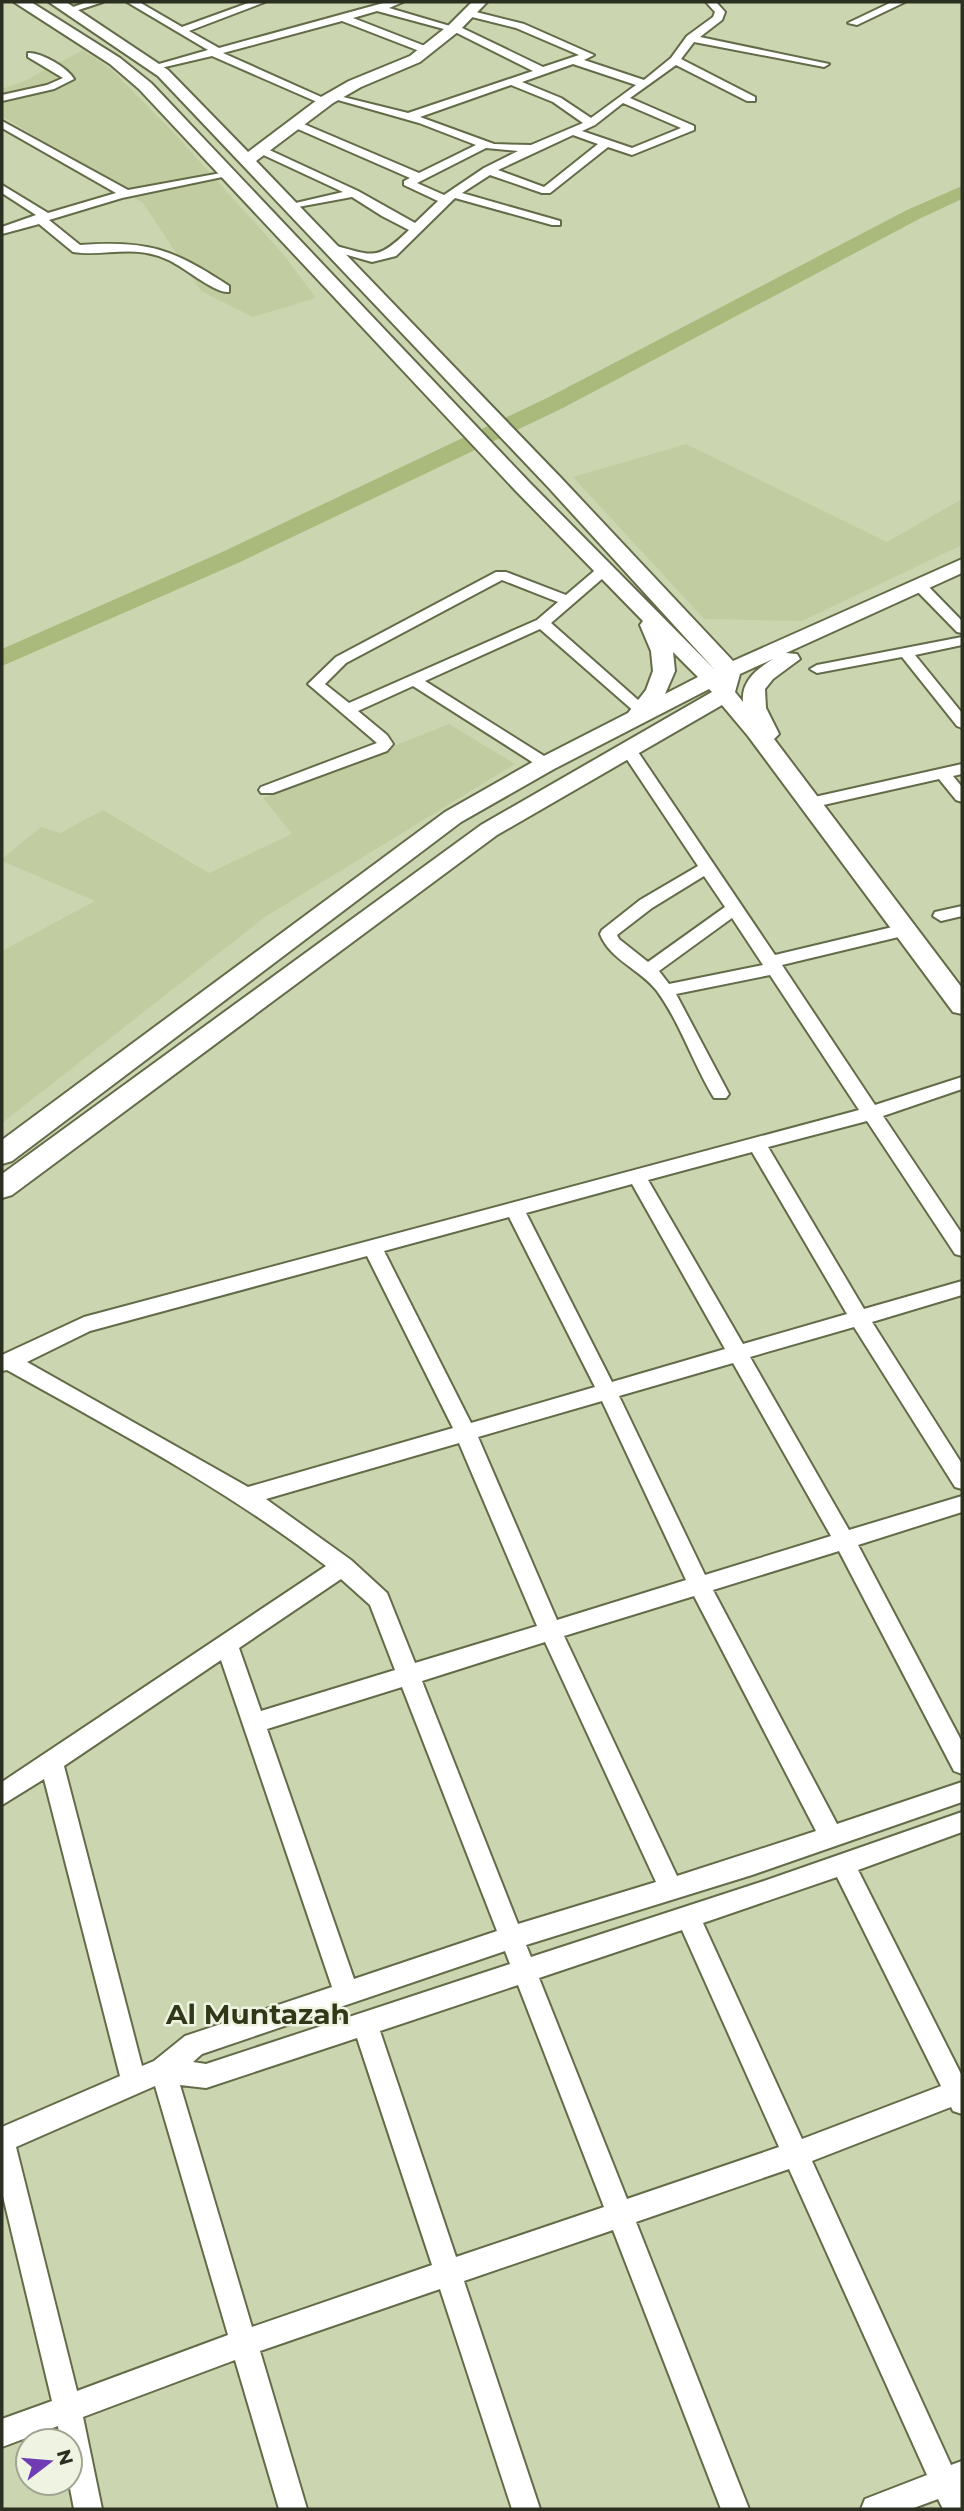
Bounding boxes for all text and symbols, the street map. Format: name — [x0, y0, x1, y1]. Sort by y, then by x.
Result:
district label: Al Muntazah — [165, 1997, 350, 2031]
north arrow — [14, 2427, 84, 2497]
text: N — [52, 2447, 78, 2468]

